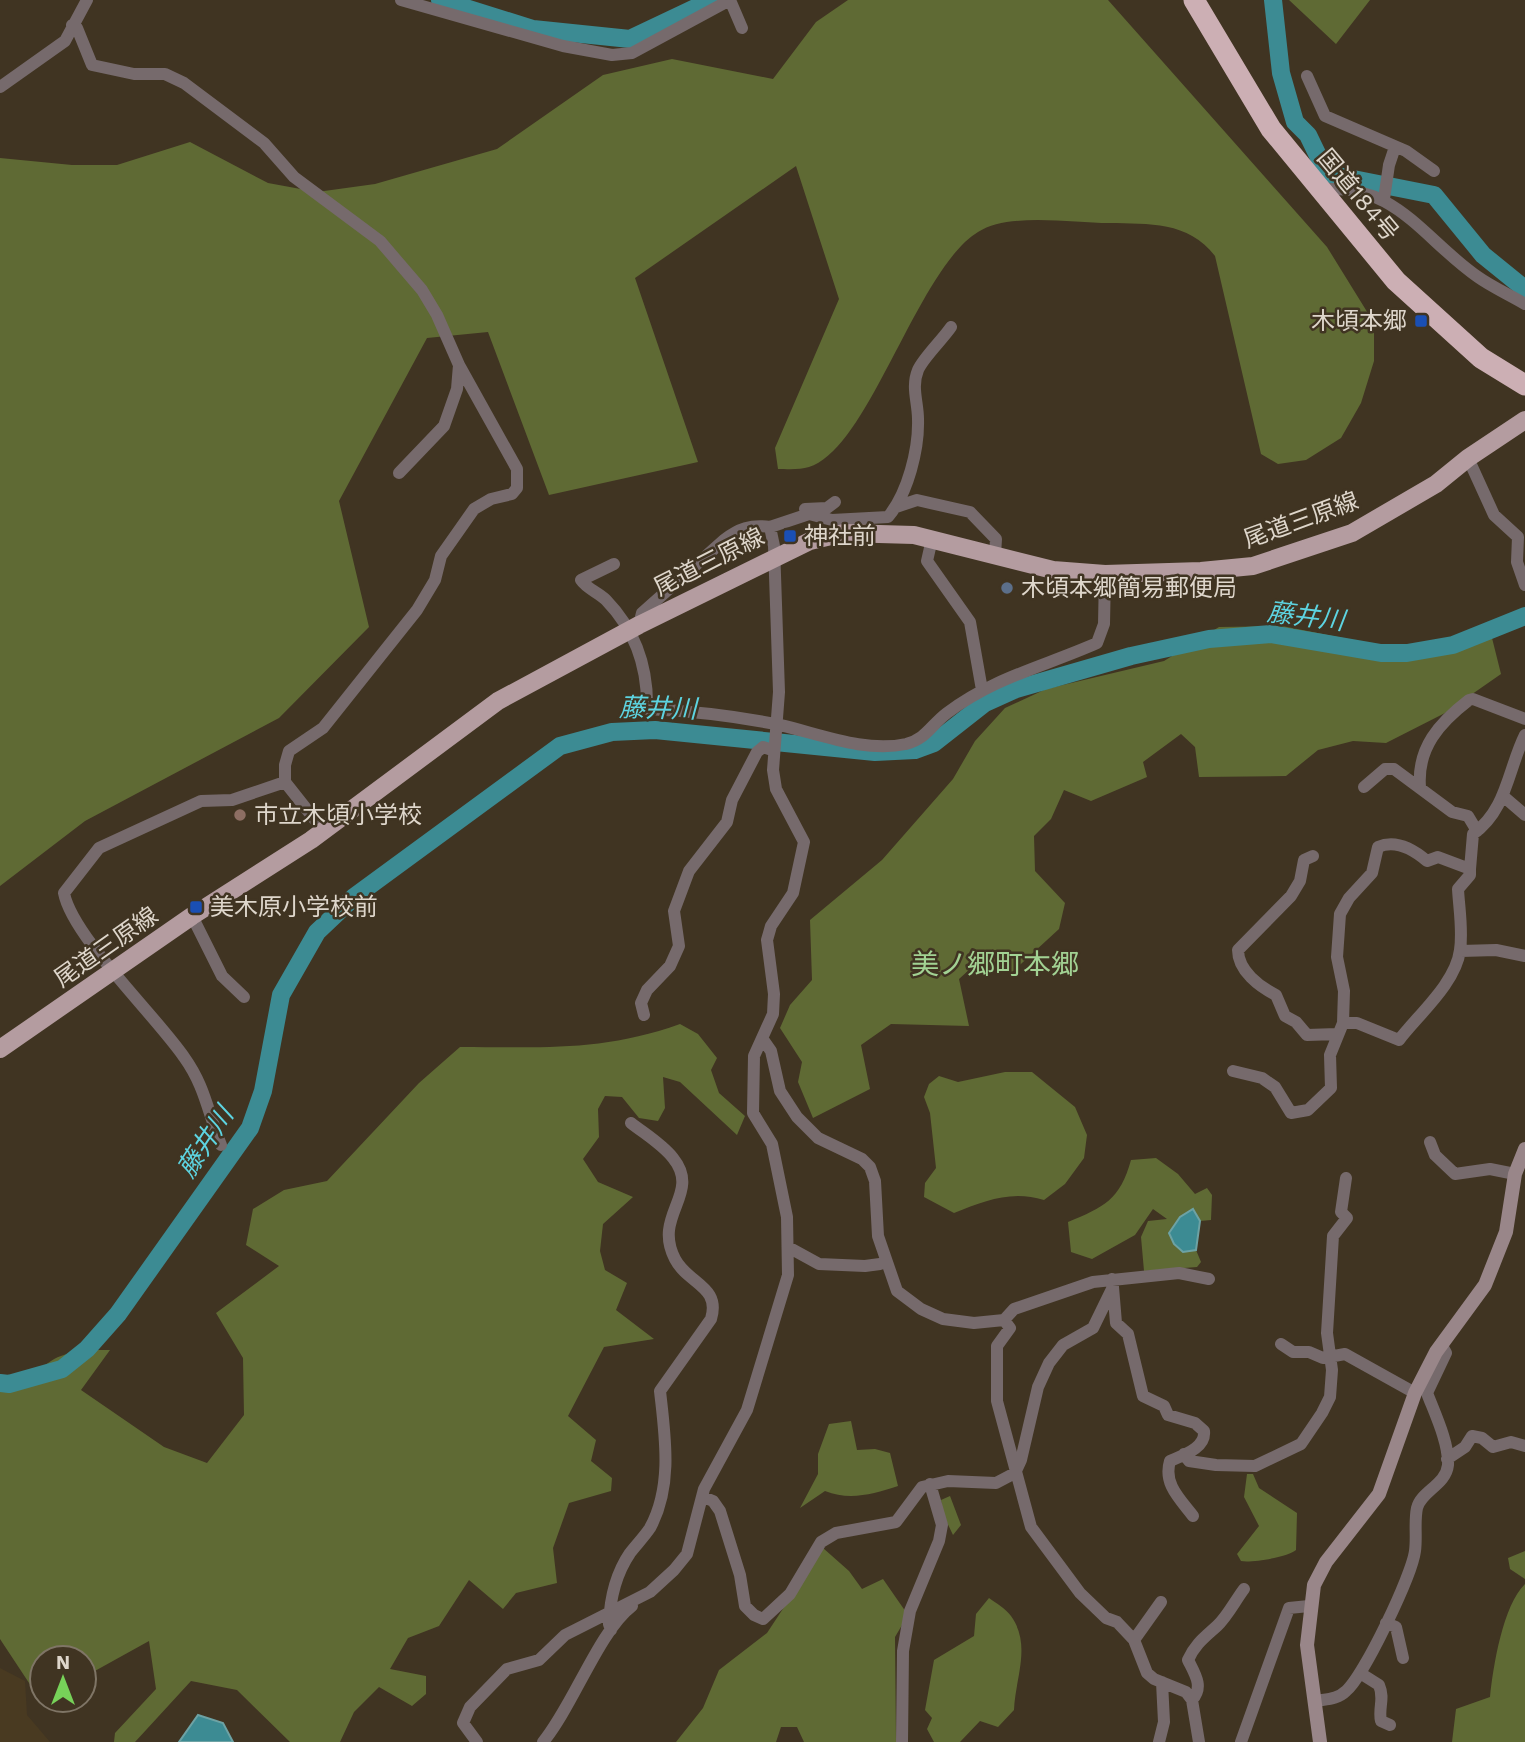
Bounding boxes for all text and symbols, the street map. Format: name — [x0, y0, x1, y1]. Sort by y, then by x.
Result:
street label: 国道184号 — [1312, 144, 1404, 246]
place label: 木頃本郷 — [1311, 307, 1407, 335]
marker: 木頃本郷 — [1413, 313, 1429, 329]
street label: 尾道三原線 — [1240, 486, 1362, 554]
street label: 尾道三原線 — [649, 522, 769, 602]
place label: 神社前 — [804, 522, 876, 550]
marker: 神社前 — [782, 528, 798, 544]
place label: 木頃本郷簡易郵便局 — [1021, 574, 1237, 602]
marker: 木頃本郷簡易郵便局 — [999, 580, 1015, 596]
water label: 藤井川 — [1265, 596, 1350, 636]
water label: 藤井川 — [619, 692, 700, 724]
place label: 市立木頃小学校 — [254, 801, 422, 829]
marker: 市立木頃小学校 — [232, 807, 248, 823]
place label: 美木原小学校前 — [210, 893, 378, 921]
marker: 美木原小学校前 — [188, 899, 204, 915]
street label: 尾道三原線 — [49, 901, 163, 993]
district label: 美ノ郷町本郷 — [911, 948, 1079, 981]
water label: 藤井川 — [171, 1099, 240, 1183]
north arrow — [28, 1644, 98, 1714]
text: N — [56, 1651, 70, 1674]

